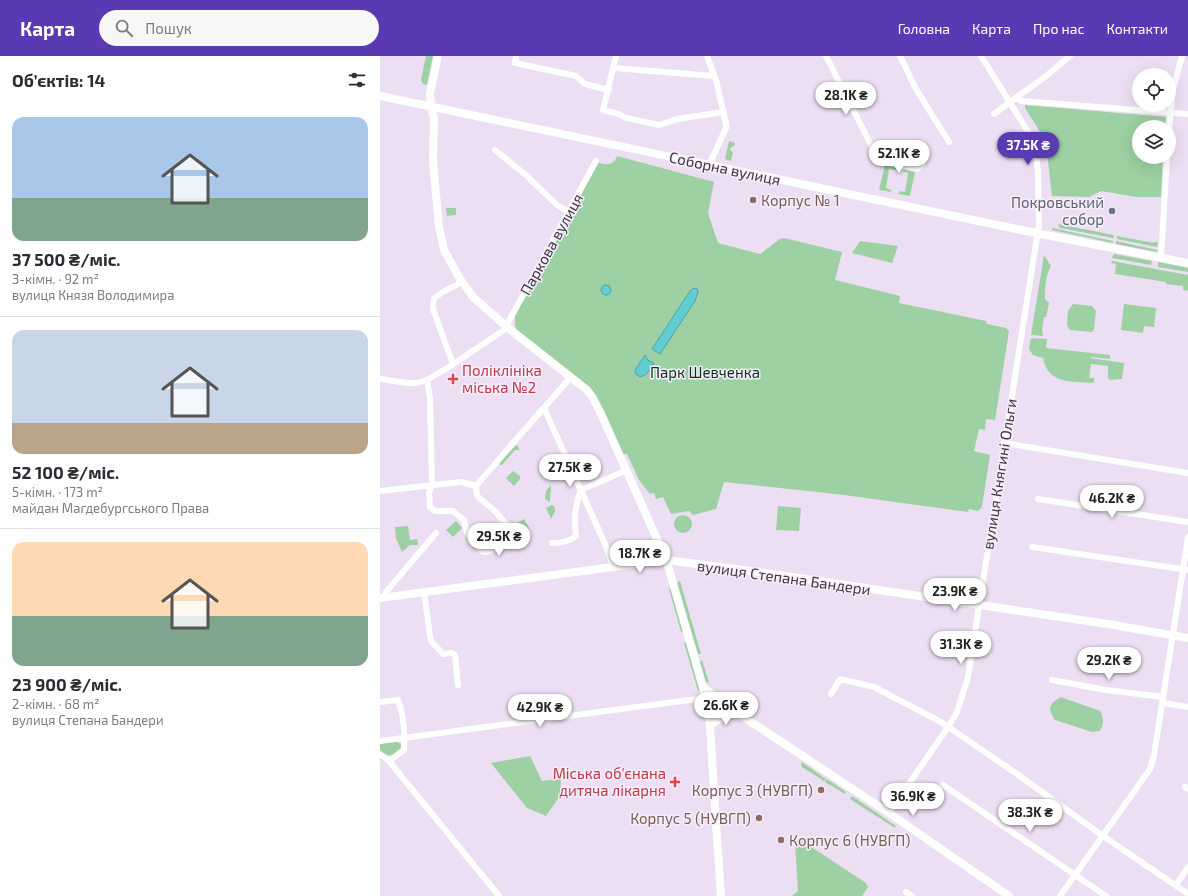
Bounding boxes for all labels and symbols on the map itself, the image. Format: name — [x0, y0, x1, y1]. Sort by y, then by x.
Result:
pin: 28.1K ₴ — [809, 82, 883, 116]
pin: 37.5K ₴ — [991, 132, 1065, 166]
pin: 52.1K ₴ — [862, 140, 936, 174]
street label: Соборна вулиця — [668, 147, 782, 190]
street label: Паркова вулиця — [516, 190, 587, 298]
place label: Корпус № 1 — [761, 191, 840, 210]
place label: Покровський собор — [1011, 193, 1104, 228]
marker: Корпус № 1 — [748, 195, 758, 205]
marker: Покровський собор — [1107, 206, 1117, 216]
place label: Поліклініка міська №2 — [462, 361, 542, 396]
park label: Парк Шевченка — [650, 363, 760, 381]
marker: Поліклініка міська №2 — [447, 373, 459, 385]
street label: вулиця Княгині Ольги — [978, 397, 1021, 551]
pin: 27.5K ₴ — [533, 454, 607, 488]
pin: 46.2K ₴ — [1075, 485, 1149, 519]
pin: 29.5K ₴ — [462, 523, 536, 557]
pin: 18.7K ₴ — [603, 540, 677, 574]
street label: вулиця Степана Бандери — [696, 556, 872, 599]
pin: 23.9K ₴ — [918, 578, 992, 612]
pin: 31.3K ₴ — [924, 631, 998, 665]
pin: 29.2K ₴ — [1072, 647, 1146, 681]
pin: 26.6K ₴ — [689, 692, 763, 726]
pin: 42.9K ₴ — [503, 694, 577, 728]
place label: Міська об'єнана дитяча лікарня — [553, 764, 666, 799]
marker: Міська об'єнана дитяча лікарня — [669, 776, 681, 788]
place label: Корпус 3 (НУВГП) — [692, 781, 813, 800]
pin: 36.9K ₴ — [876, 783, 950, 817]
marker: Корпус 3 (НУВГП) — [816, 785, 826, 795]
pin: 38.3K ₴ — [993, 799, 1067, 833]
place label: Корпус 5 (НУВГП) — [630, 809, 751, 828]
marker: Корпус 5 (НУВГП) — [754, 813, 764, 823]
place label: Корпус 6 (НУВГП) — [789, 831, 910, 850]
marker: Корпус 6 (НУВГП) — [776, 835, 786, 845]

